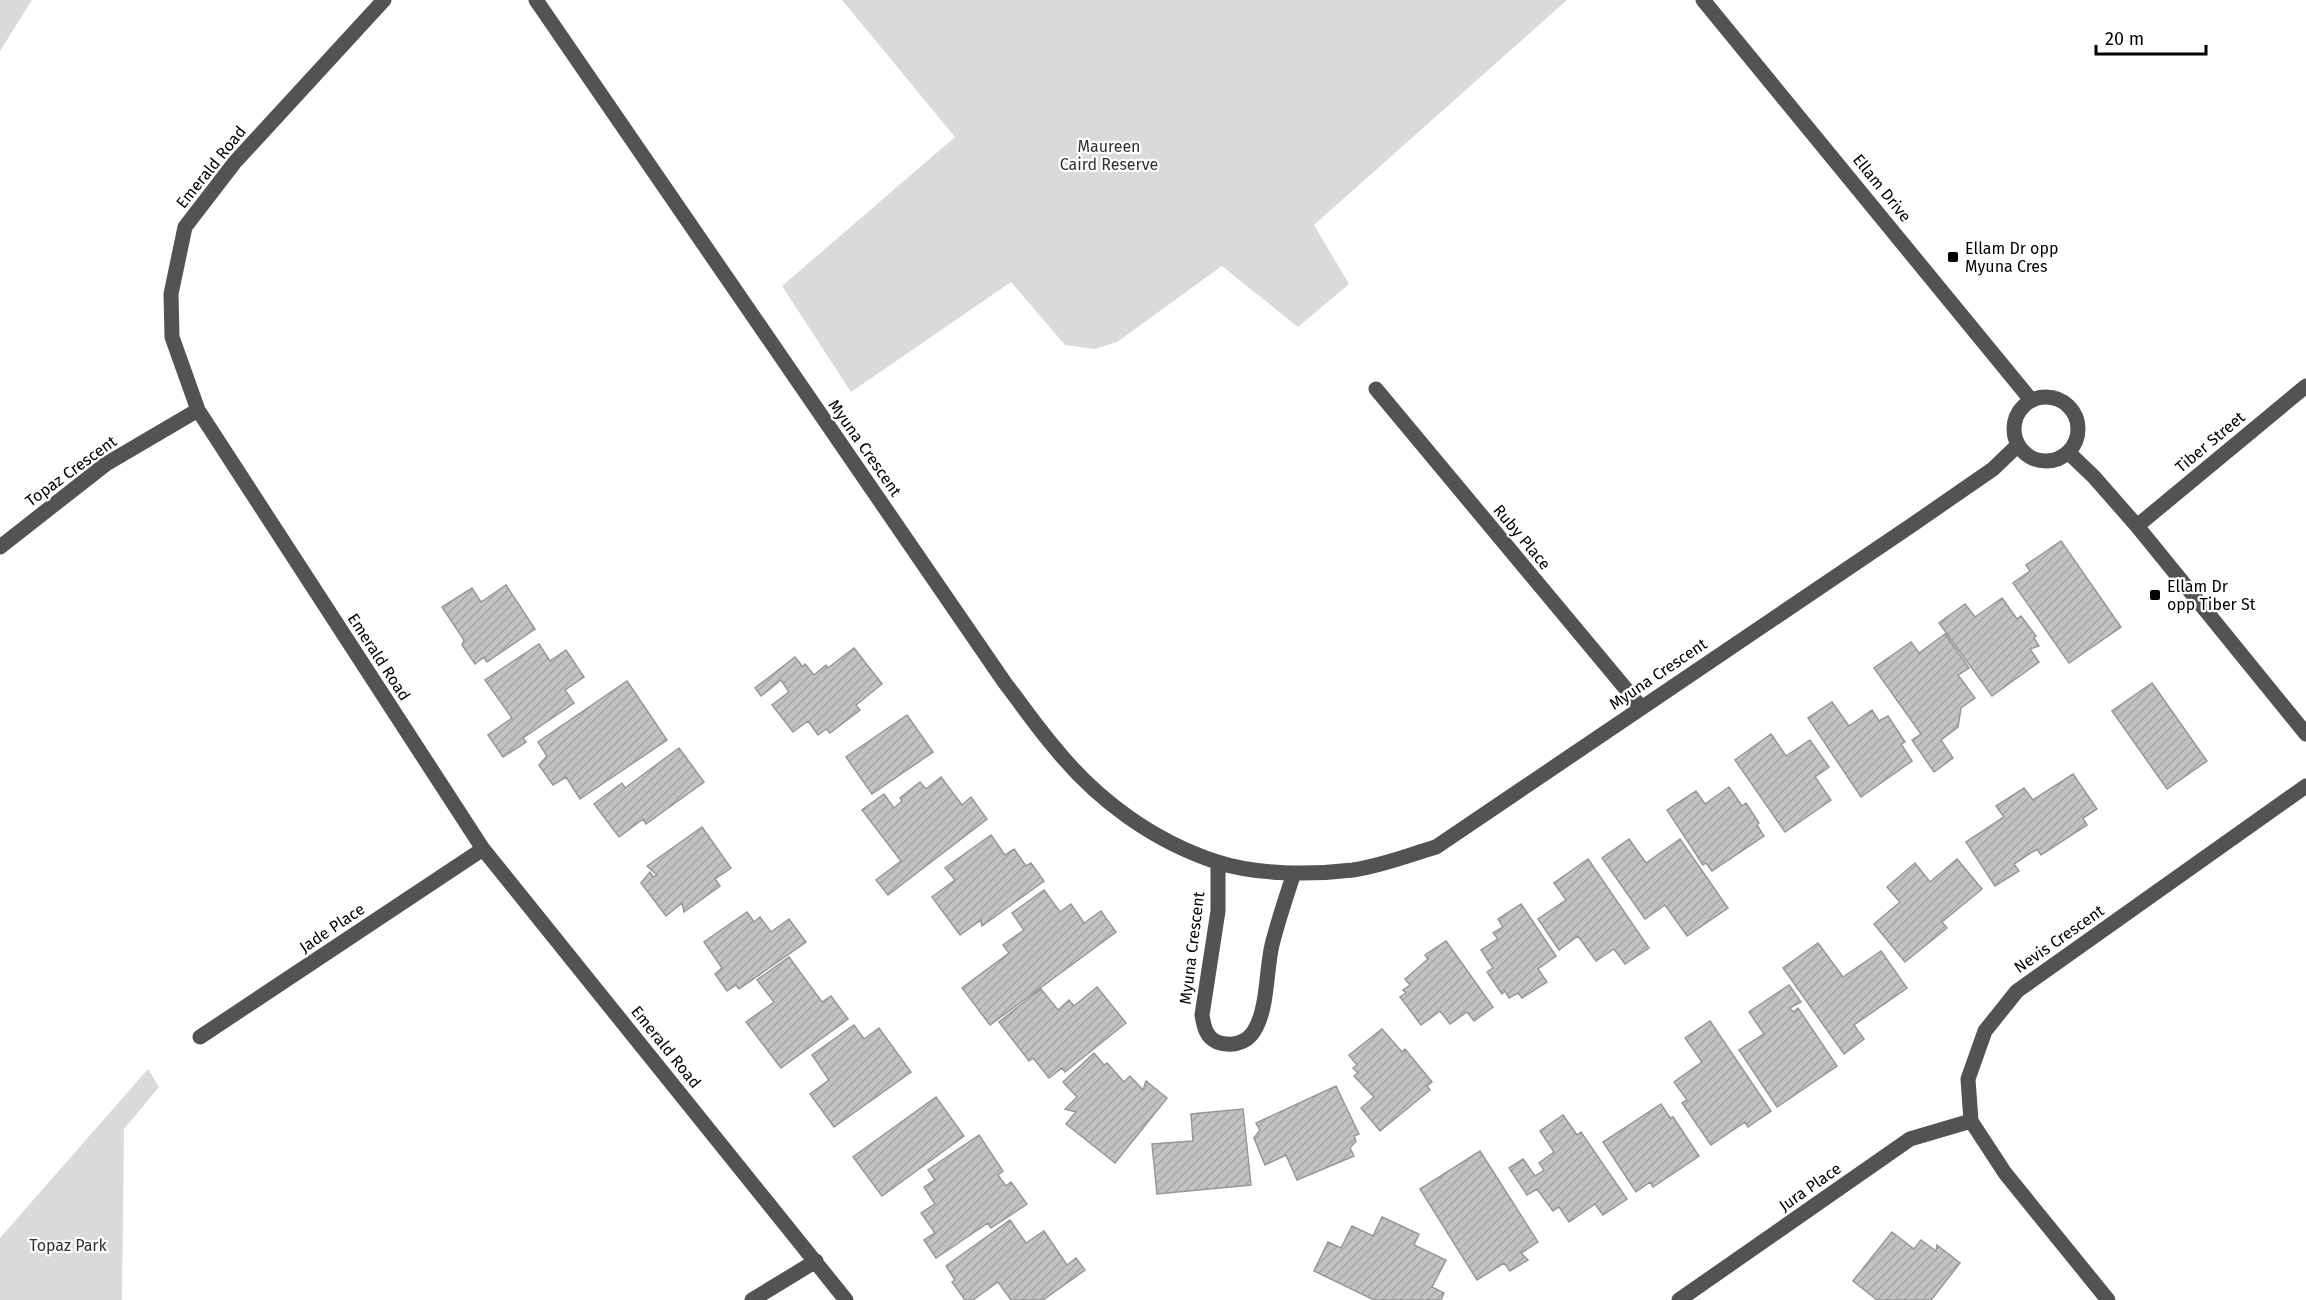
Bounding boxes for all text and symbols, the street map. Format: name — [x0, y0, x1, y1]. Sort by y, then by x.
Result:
scale bar — [2096, 18, 2206, 56]
text: 20 m — [2105, 28, 2144, 50]
street label: Emerald Road — [172, 122, 250, 212]
park label: Maureen Caird Reserve — [1060, 137, 1158, 174]
street label: Ellam Drive — [1849, 150, 1915, 226]
place label: Ellam Dr opp Myuna Cres — [1965, 239, 2058, 276]
marker: Ellam Dr opp Myuna Cres — [1946, 250, 1960, 264]
street label: Myuna Crescent — [825, 396, 906, 500]
street label: Tiber Street — [2171, 407, 2249, 477]
street label: Topaz Crescent — [22, 431, 120, 510]
street label: Ruby Place — [1489, 501, 1555, 573]
place label: Ellam Dr opp Tiber St — [2167, 577, 2256, 614]
marker: Ellam Dr opp Tiber St — [2148, 588, 2162, 602]
street label: Emerald Road — [344, 610, 414, 704]
street label: Myuna Crescent — [1606, 634, 1711, 714]
street label: Myuna Crescent — [1176, 890, 1208, 1006]
street label: Jade Place — [296, 899, 368, 957]
street label: Nevis Crescent — [2010, 901, 2108, 977]
street label: Emerald Road — [627, 1002, 705, 1092]
street label: Jura Place — [1775, 1159, 1845, 1215]
park label: Topaz Park — [29, 1236, 108, 1255]

